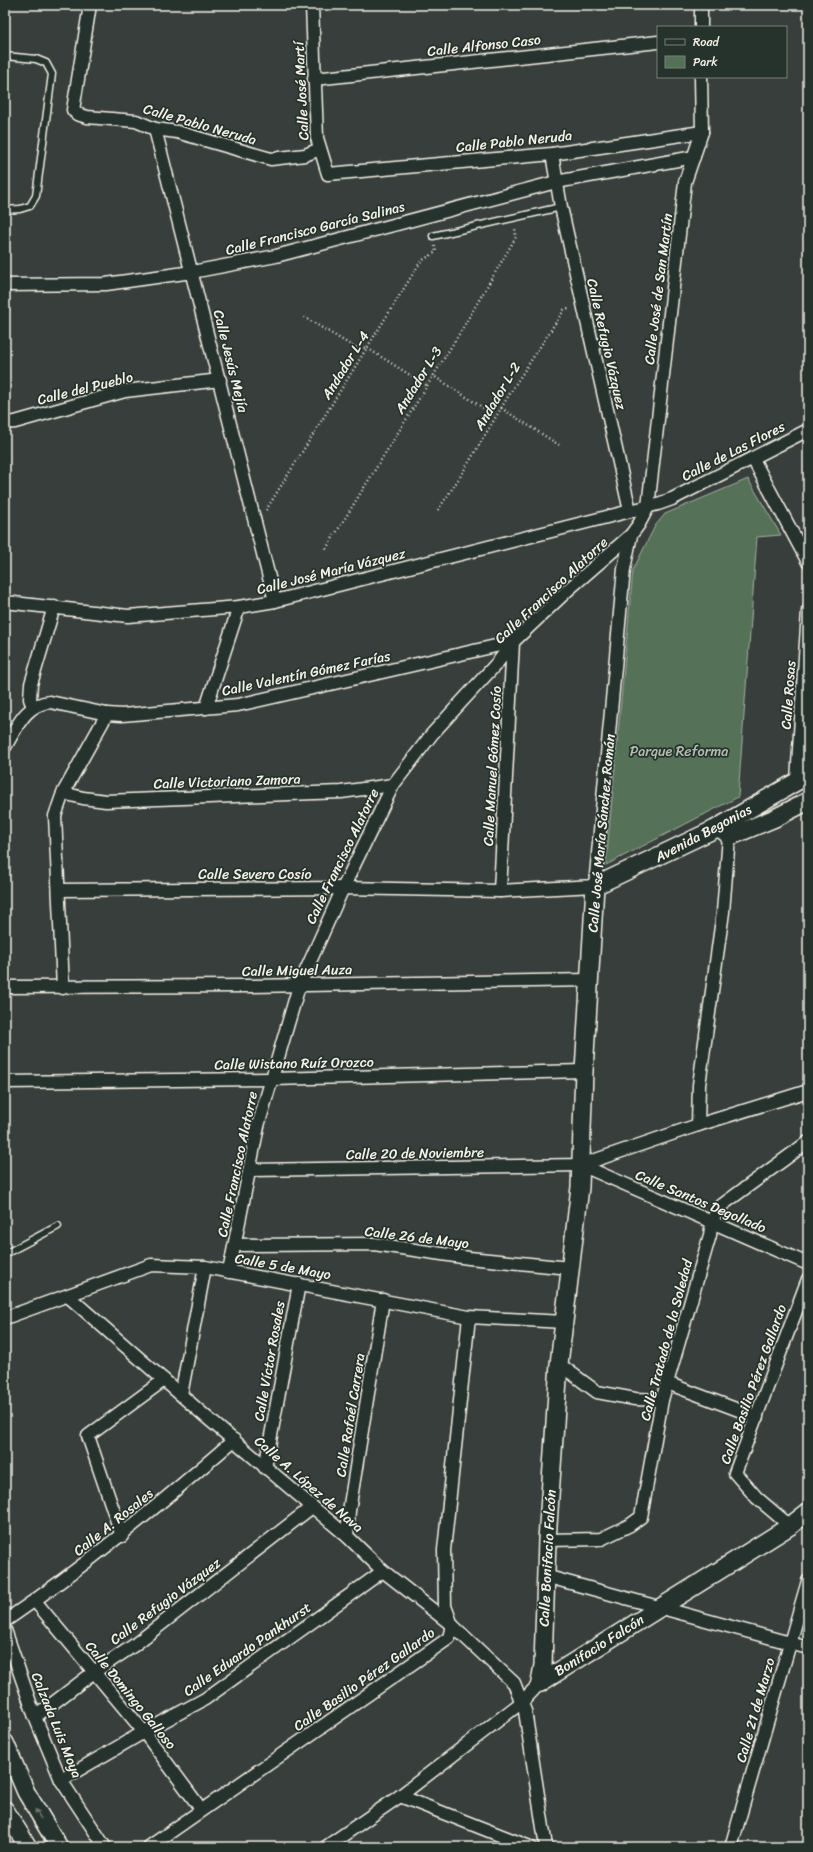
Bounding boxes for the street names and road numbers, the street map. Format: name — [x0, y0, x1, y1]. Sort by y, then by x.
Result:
street label: Calle Alfonso Caso — [426, 27, 542, 64]
street label: Calle José Martí — [286, 39, 317, 141]
street label: Calle Pablo Neruda — [140, 96, 259, 153]
street label: Calle Pablo Neruda — [455, 123, 573, 160]
street label: Calle Francisco García Salinas — [223, 194, 408, 263]
street label: Calle José de San Martín — [637, 212, 680, 366]
street label: Calle Refugio Vázquez — [579, 276, 634, 413]
street label: Calle Jesús Mejía — [206, 307, 256, 416]
street label: Andador L-4 — [314, 326, 376, 405]
street label: Andador L-3 — [387, 341, 449, 420]
street label: Andador L-2 — [467, 357, 528, 436]
street label: Calle del Pueblo — [35, 364, 136, 412]
street label: Calle de Las Flores — [677, 414, 790, 488]
street label: Calle Francisco Alatorre — [489, 531, 614, 650]
street label: Calle José María Vázquez — [254, 541, 408, 602]
street label: Calle Valentín Gómez Farías — [220, 643, 393, 704]
street label: Calle Rosas — [774, 659, 803, 730]
street label: Calle Manuel Gómez Cosío — [476, 685, 509, 847]
street label: Calle José María Sánchez Román — [580, 732, 623, 933]
street label: Calle Victoriano Zamora — [153, 766, 301, 797]
street label: Calle Francisco Alatorre — [299, 784, 386, 928]
street label: Avenida Begonias — [649, 797, 756, 870]
street label: Calle Severo Cosío — [198, 862, 312, 887]
street label: Calle Miguel Auza — [242, 957, 352, 984]
street label: Calle Wistano Ruíz Orozco — [214, 1050, 374, 1077]
street label: Calle Francisco Alatorre — [210, 1089, 265, 1239]
street label: Calle 20 de Noviembre — [346, 1140, 484, 1167]
street label: Calle Santos Degollado — [631, 1163, 770, 1240]
street label: Calle 26 de Mayo — [363, 1219, 471, 1256]
street label: Calle 5 de Mayo — [233, 1246, 333, 1287]
street label: Calle Tratado de la Soledad — [633, 1255, 700, 1424]
street label: Calle Víctor Rosales — [247, 1298, 292, 1423]
street label: Calle Basilio Pérez Gallardo — [713, 1301, 794, 1468]
street label: Calle Rafaél Carrera — [328, 1351, 373, 1479]
street label: Calle A. López de Nava — [248, 1429, 369, 1539]
street label: Calle A. Rosales — [68, 1482, 159, 1563]
street label: Calle Bonifacio Falcón — [531, 1488, 564, 1627]
street label: Calle Refugio Vázquez — [104, 1551, 227, 1652]
street label: Calle Eduardo Pankhurst — [178, 1596, 317, 1703]
street label: Bonifacio Falcón — [549, 1607, 650, 1683]
street label: Calle Basilio Pérez Gallardo — [288, 1621, 440, 1738]
street label: Calle Domingo Galloso — [79, 1635, 183, 1755]
street label: Calle 21 de Marzo — [729, 1655, 782, 1766]
street label: Calzada Luis Moya — [24, 1668, 89, 1782]

